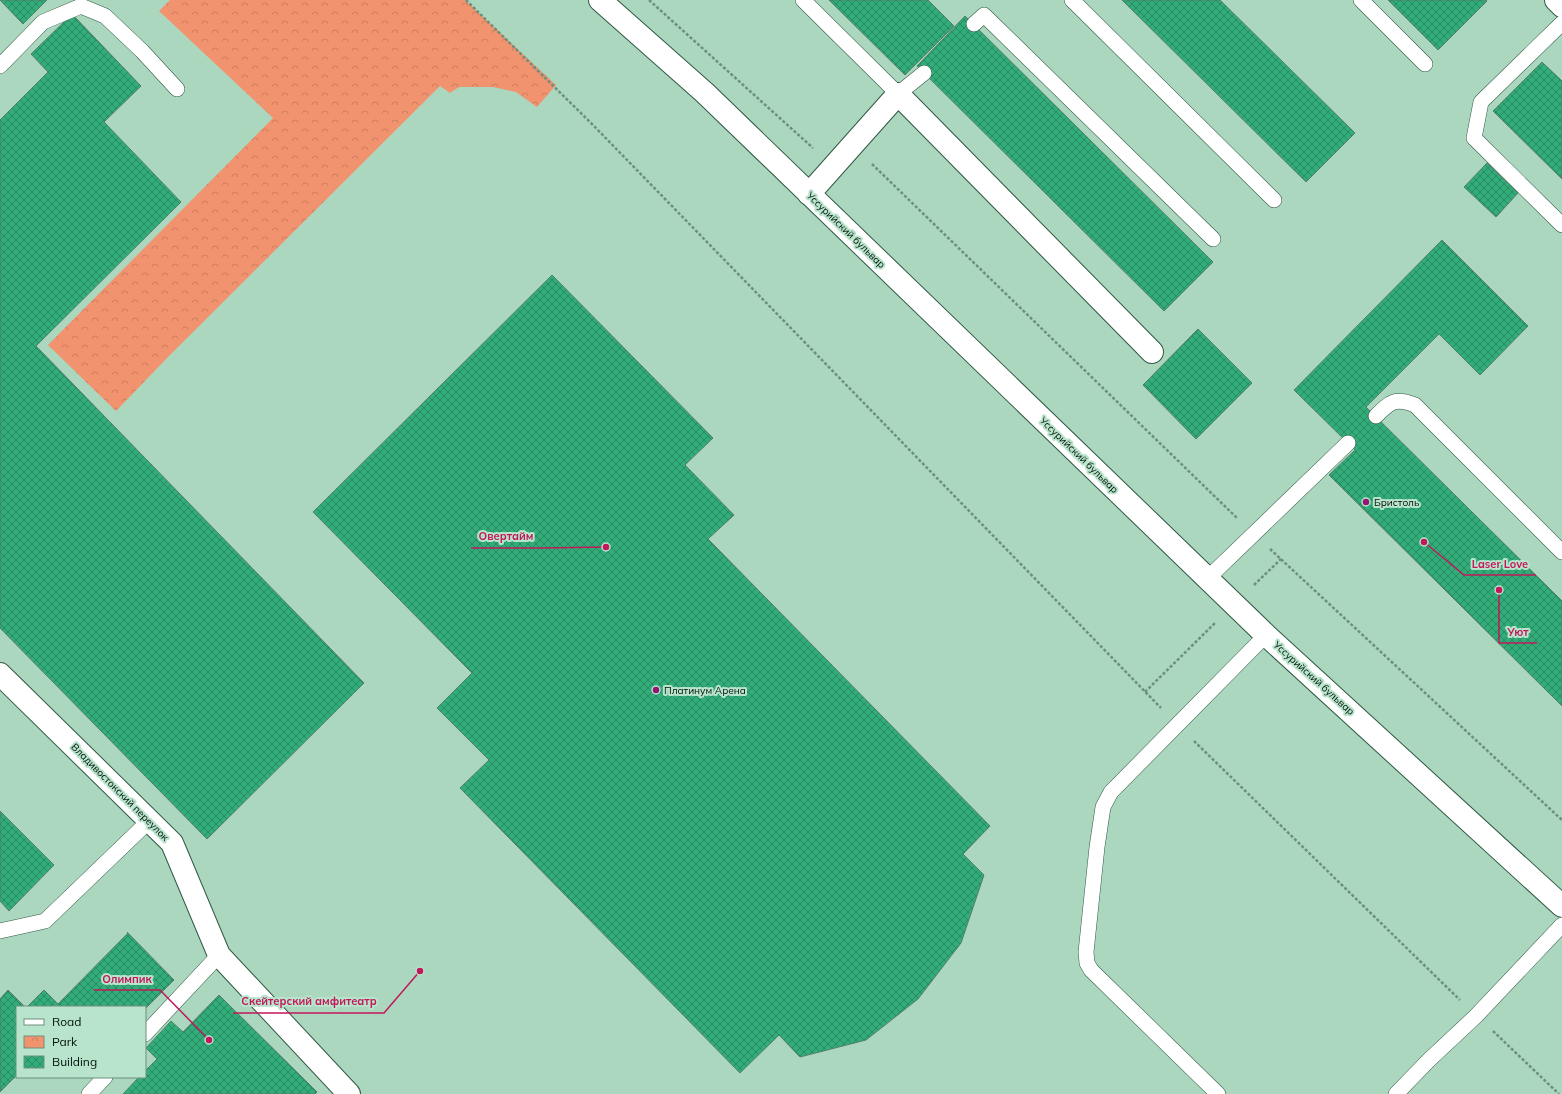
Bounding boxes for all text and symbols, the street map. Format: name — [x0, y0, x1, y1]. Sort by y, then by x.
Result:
street label: Уссурийский бульвар — [803, 188, 888, 271]
street label: Уссурийский бульвар — [1036, 413, 1121, 496]
place label: Бристоль — [1374, 496, 1420, 509]
marker: Бристоль — [1361, 497, 1371, 507]
callout: Овертайм — [471, 525, 542, 548]
text: Овертайм — [479, 529, 533, 543]
callout: Laser Love — [1464, 552, 1536, 575]
text: Laser Love — [1472, 557, 1528, 571]
callout: Уют — [1499, 620, 1537, 643]
text: Уют — [1506, 625, 1529, 639]
street label: Уссурийский бульвар — [1270, 638, 1357, 718]
place label: Платинум Арена — [664, 684, 746, 697]
marker: Платинум Арена — [651, 685, 661, 695]
street label: Владивостокский переулок — [68, 740, 172, 844]
callout: Олимпик — [94, 967, 160, 990]
text: Олимпик — [102, 972, 152, 986]
callout: Скейтерский амфитеатр — [233, 990, 384, 1013]
text: Скейтерский амфитеатр — [241, 994, 377, 1008]
legend — [16, 1006, 146, 1078]
text: Road — [52, 1014, 81, 1029]
text: Park — [52, 1034, 78, 1049]
text: Building — [52, 1054, 97, 1069]

